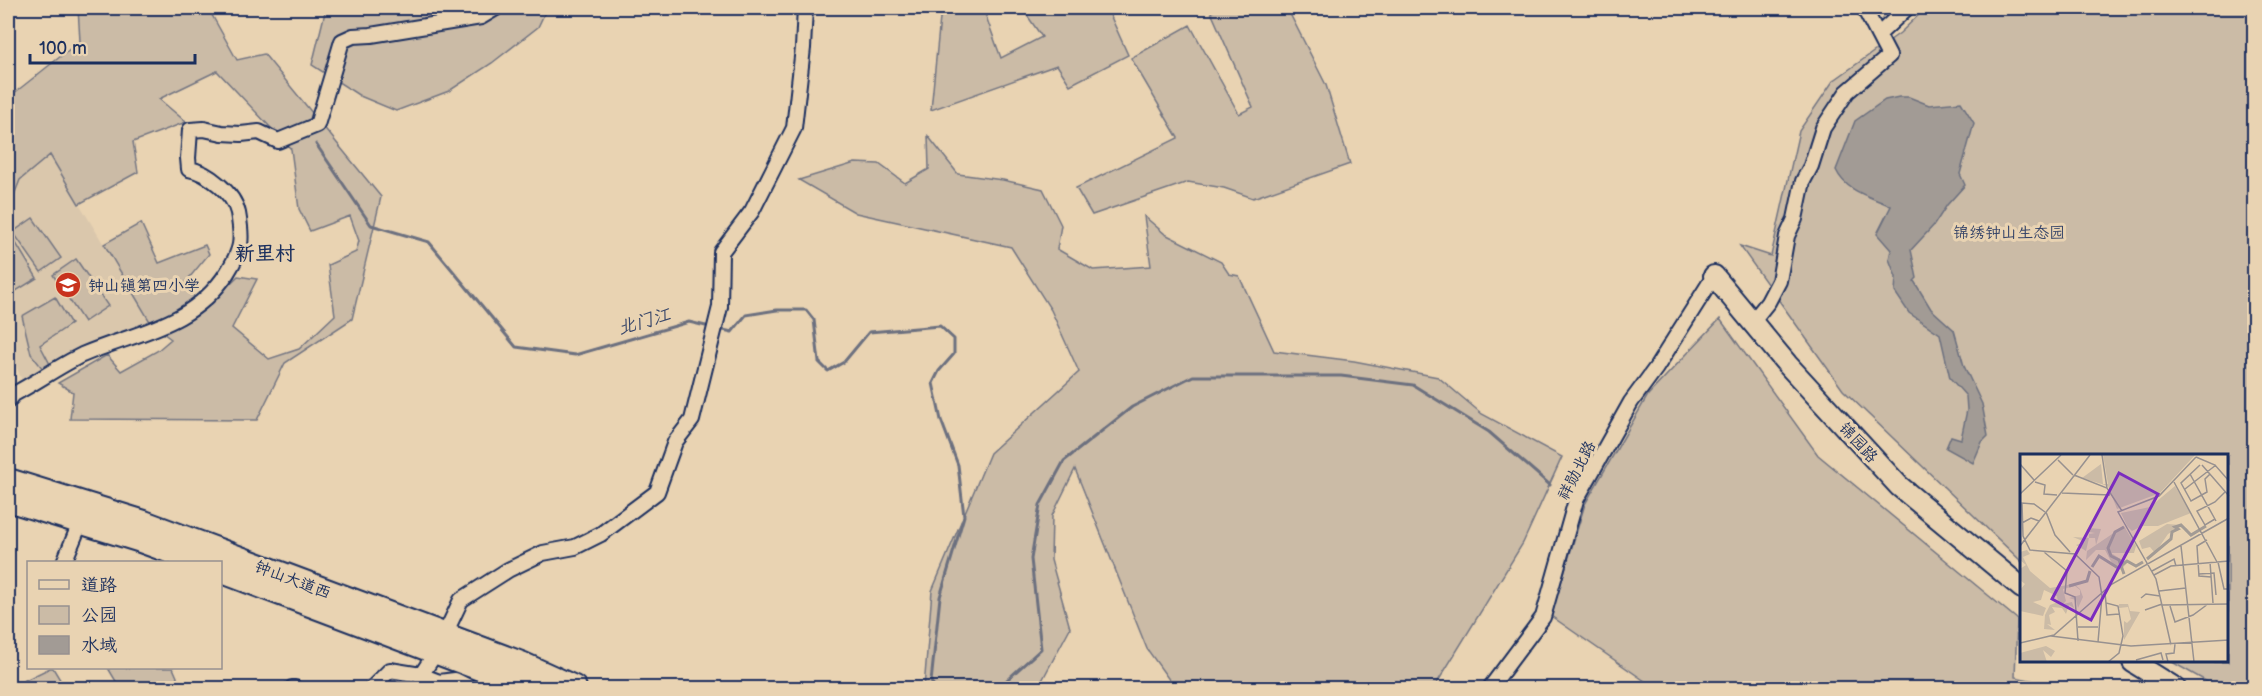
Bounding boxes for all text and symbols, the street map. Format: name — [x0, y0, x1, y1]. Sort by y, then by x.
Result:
scale bar — [30, 27, 195, 65]
text: 100 m — [39, 38, 87, 59]
park label: 锦绣钟山生态园 — [1953, 224, 2065, 243]
district label: 新里村 — [235, 242, 295, 266]
school or university icon: 钟山镇第四小学 — [53, 270, 83, 300]
place label: 钟山镇第四小学 — [88, 277, 200, 296]
water label: 北门江 — [615, 304, 674, 339]
street label: 锦园路 — [1835, 419, 1881, 467]
street label: 祥勋北路 — [1554, 438, 1600, 504]
inset map — [2020, 454, 2229, 663]
street label: 钟山大道西 — [252, 557, 333, 604]
legend — [27, 561, 222, 669]
text: 道路 — [81, 575, 117, 596]
text: 公园 — [81, 605, 117, 626]
text: 水域 — [81, 635, 117, 656]

